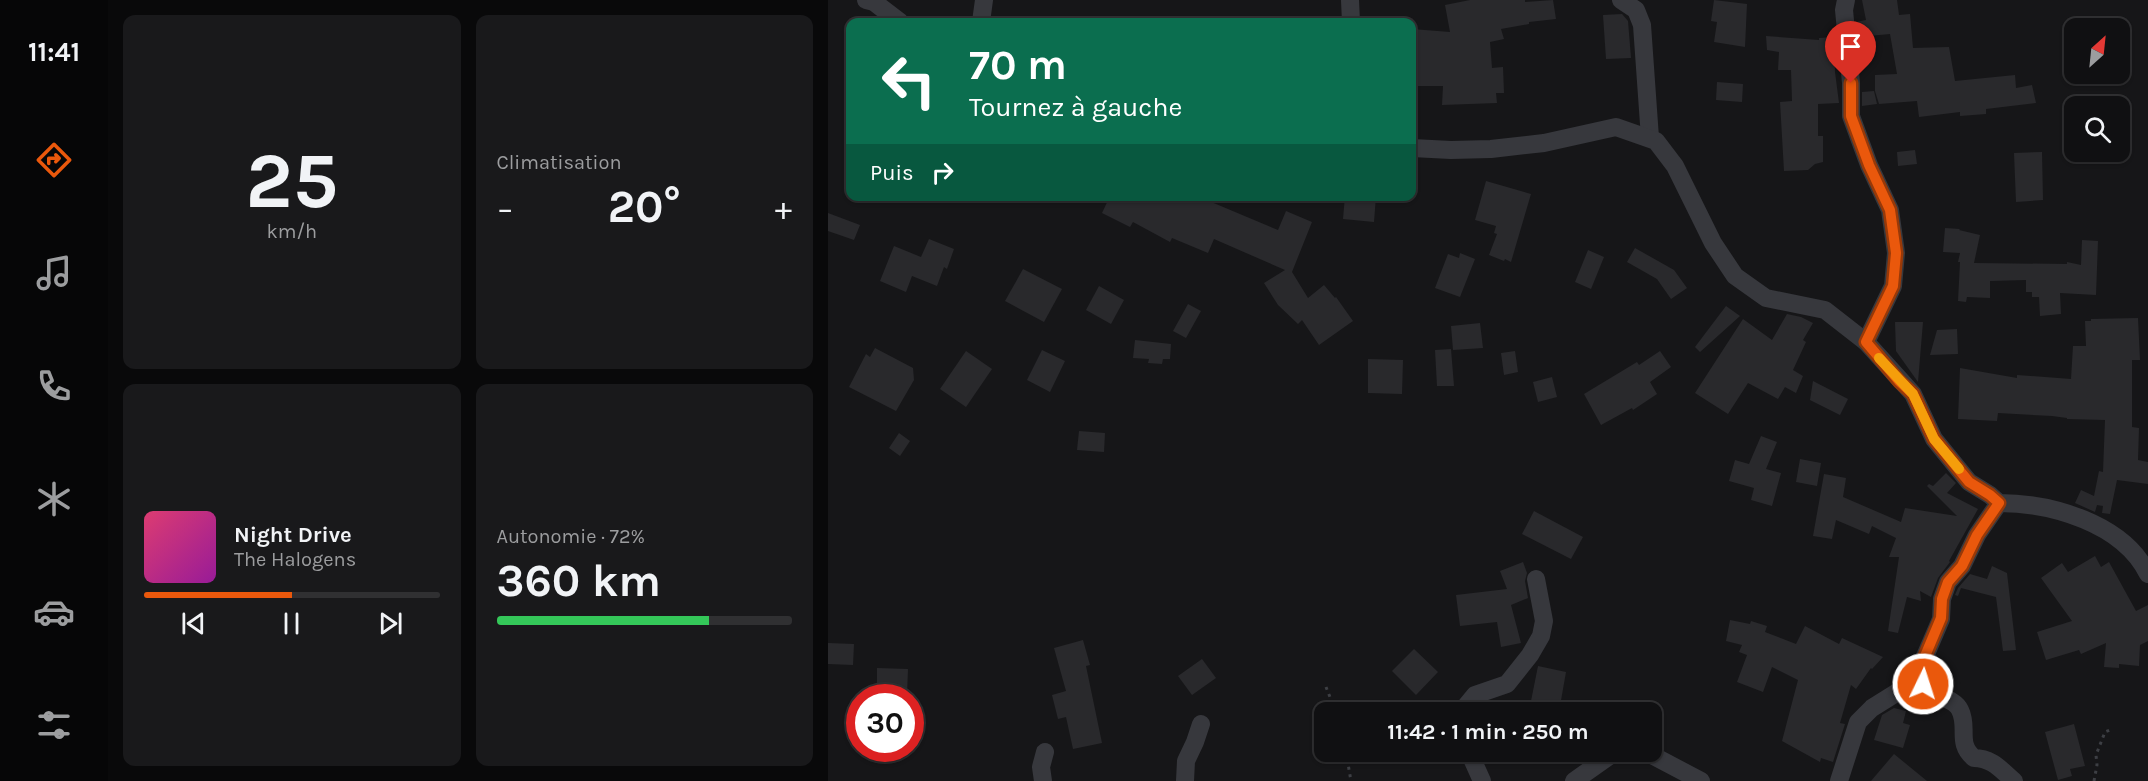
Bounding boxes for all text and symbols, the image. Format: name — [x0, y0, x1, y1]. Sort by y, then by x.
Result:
north arrow — [2064, 18, 2130, 84]
map controls — [2064, 18, 2130, 162]
pin — [1825, 21, 1876, 83]
icon: arrive — [1834, 30, 1867, 63]
text: 11:41 — [28, 36, 80, 68]
text: 70 m — [969, 40, 1067, 90]
icon: left — [870, 42, 948, 120]
text: Tournez à gauche — [969, 91, 1182, 123]
button: search — [2064, 96, 2130, 162]
text: 25 — [245, 135, 338, 227]
icon: directions — [33, 139, 75, 181]
text: Climatisation — [497, 151, 622, 174]
icon: right — [926, 156, 959, 189]
text: Puis — [870, 160, 914, 186]
text: 20° — [608, 181, 681, 233]
text: − — [497, 189, 514, 227]
text: + — [775, 189, 792, 227]
text: km/h — [266, 220, 317, 243]
icon: music — [33, 252, 75, 294]
icon: phone — [33, 365, 75, 407]
icon: climate — [33, 478, 75, 520]
text: Night Drive — [234, 522, 352, 548]
text: Autonomie · 72% — [497, 525, 645, 548]
text: The Halogens — [234, 548, 356, 571]
text: 360 km — [497, 555, 661, 607]
icon: car — [33, 591, 75, 633]
icon: previous — [177, 607, 210, 640]
icon: pause — [275, 607, 308, 640]
icon: next — [374, 607, 407, 640]
position arrow — [1891, 652, 1955, 716]
speed limit sign: 30 — [846, 684, 924, 762]
icon: filters — [33, 704, 75, 746]
text: 11:42 · 1 min · 250 m — [1387, 719, 1589, 745]

